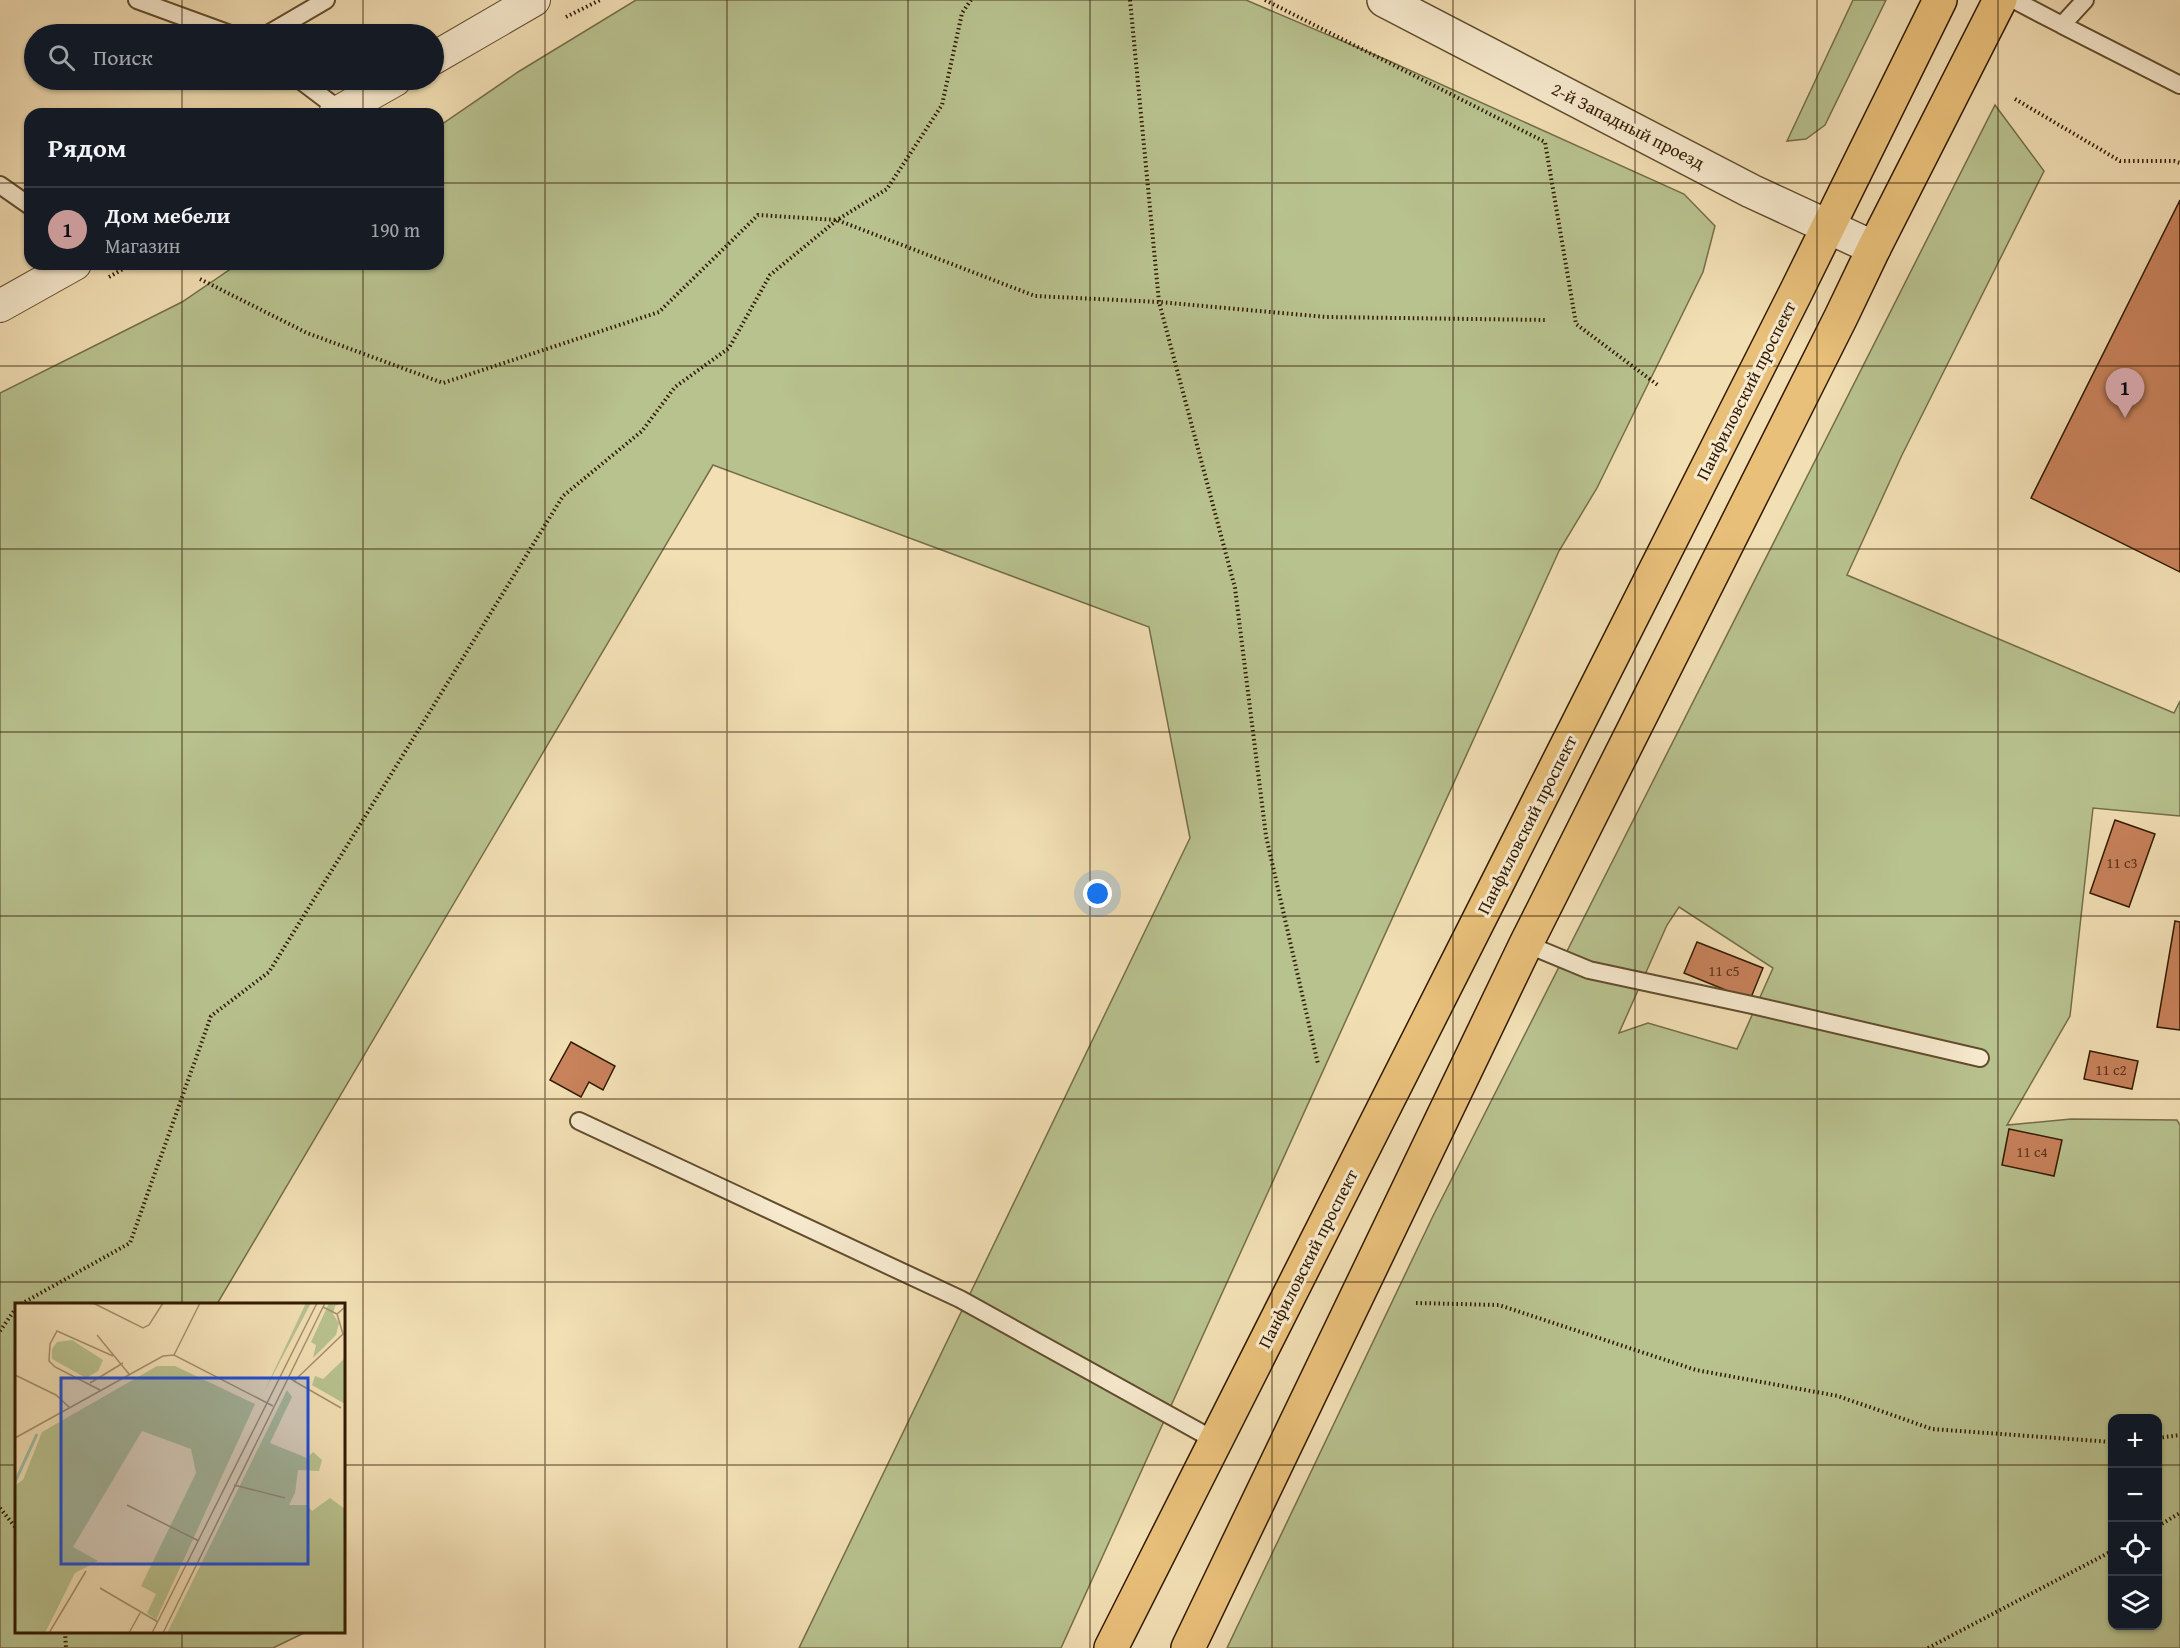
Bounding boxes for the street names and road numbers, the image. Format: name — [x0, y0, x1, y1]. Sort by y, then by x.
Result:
street label: 2-й Западный проезд — [1547, 75, 1710, 176]
street label: Панфиловский проспект — [1689, 296, 1803, 485]
street label: Панфиловский проспект — [1470, 730, 1584, 919]
street label: Панфиловский проспект — [1251, 1164, 1365, 1353]

